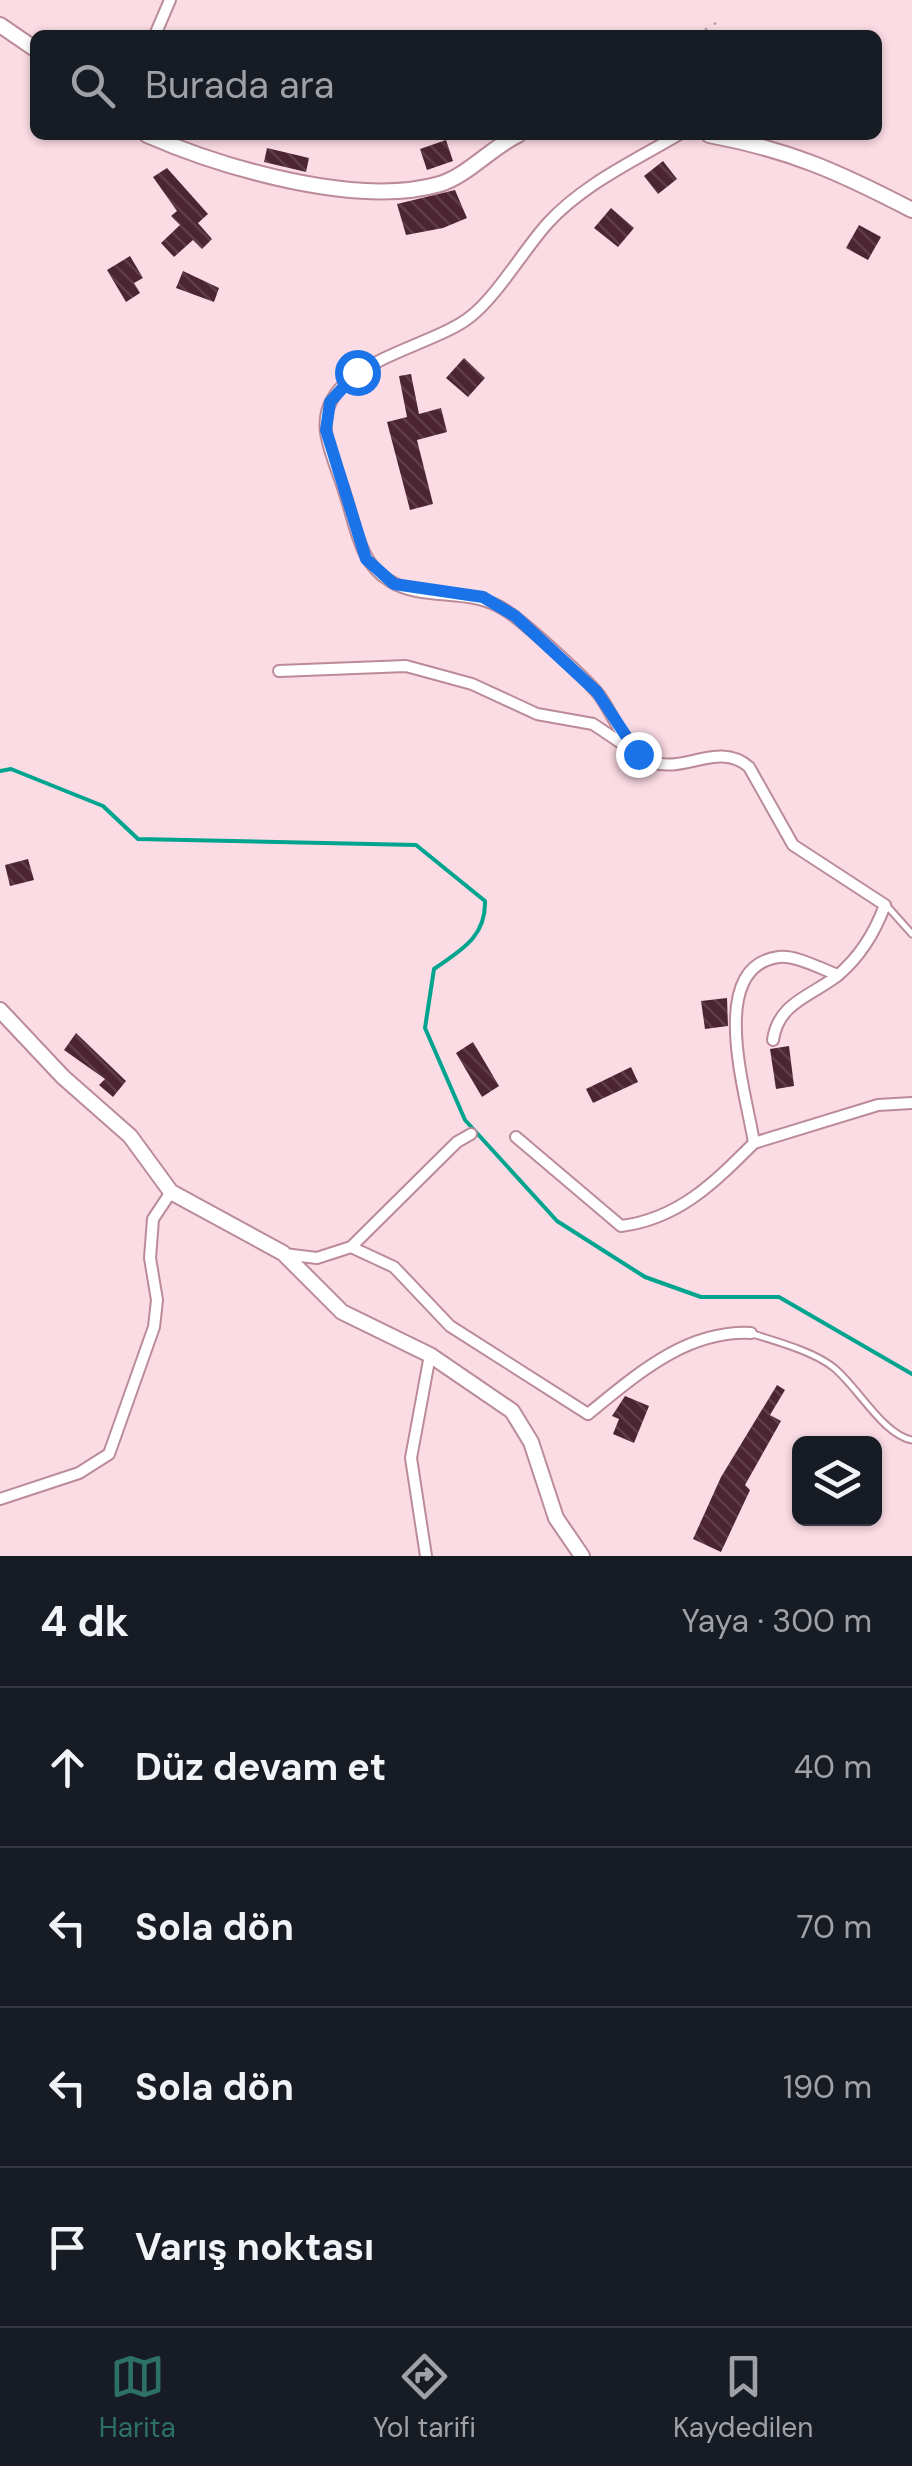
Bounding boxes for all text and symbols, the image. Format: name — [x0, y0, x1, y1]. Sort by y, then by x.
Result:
search box — [30, 30, 882, 140]
icon: search — [65, 58, 120, 113]
text: Burada ara — [145, 60, 334, 110]
route start — [335, 350, 381, 396]
route end — [616, 732, 662, 778]
map controls — [792, 1436, 882, 1526]
button: layers — [792, 1436, 882, 1526]
text: 4 dk — [40, 1594, 129, 1649]
text: Yaya · 300 m — [682, 1600, 872, 1642]
icon: ahead — [40, 1740, 95, 1795]
text: Düz devam et — [135, 1742, 386, 1792]
text: 40 m — [794, 1746, 872, 1788]
icon: left — [40, 1900, 95, 1955]
text: Sola dön — [135, 1902, 294, 1952]
text: 70 m — [796, 1906, 872, 1948]
icon: left — [40, 2060, 95, 2115]
text: Sola dön — [135, 2062, 294, 2112]
text: 190 m — [783, 2066, 872, 2108]
icon: arrive — [40, 2220, 95, 2275]
text: Varış noktası — [135, 2222, 374, 2272]
tab: Harita — [99, 2349, 176, 2446]
tab: Yol tarifi — [373, 2349, 476, 2446]
tab: Kaydedilen — [673, 2349, 813, 2446]

